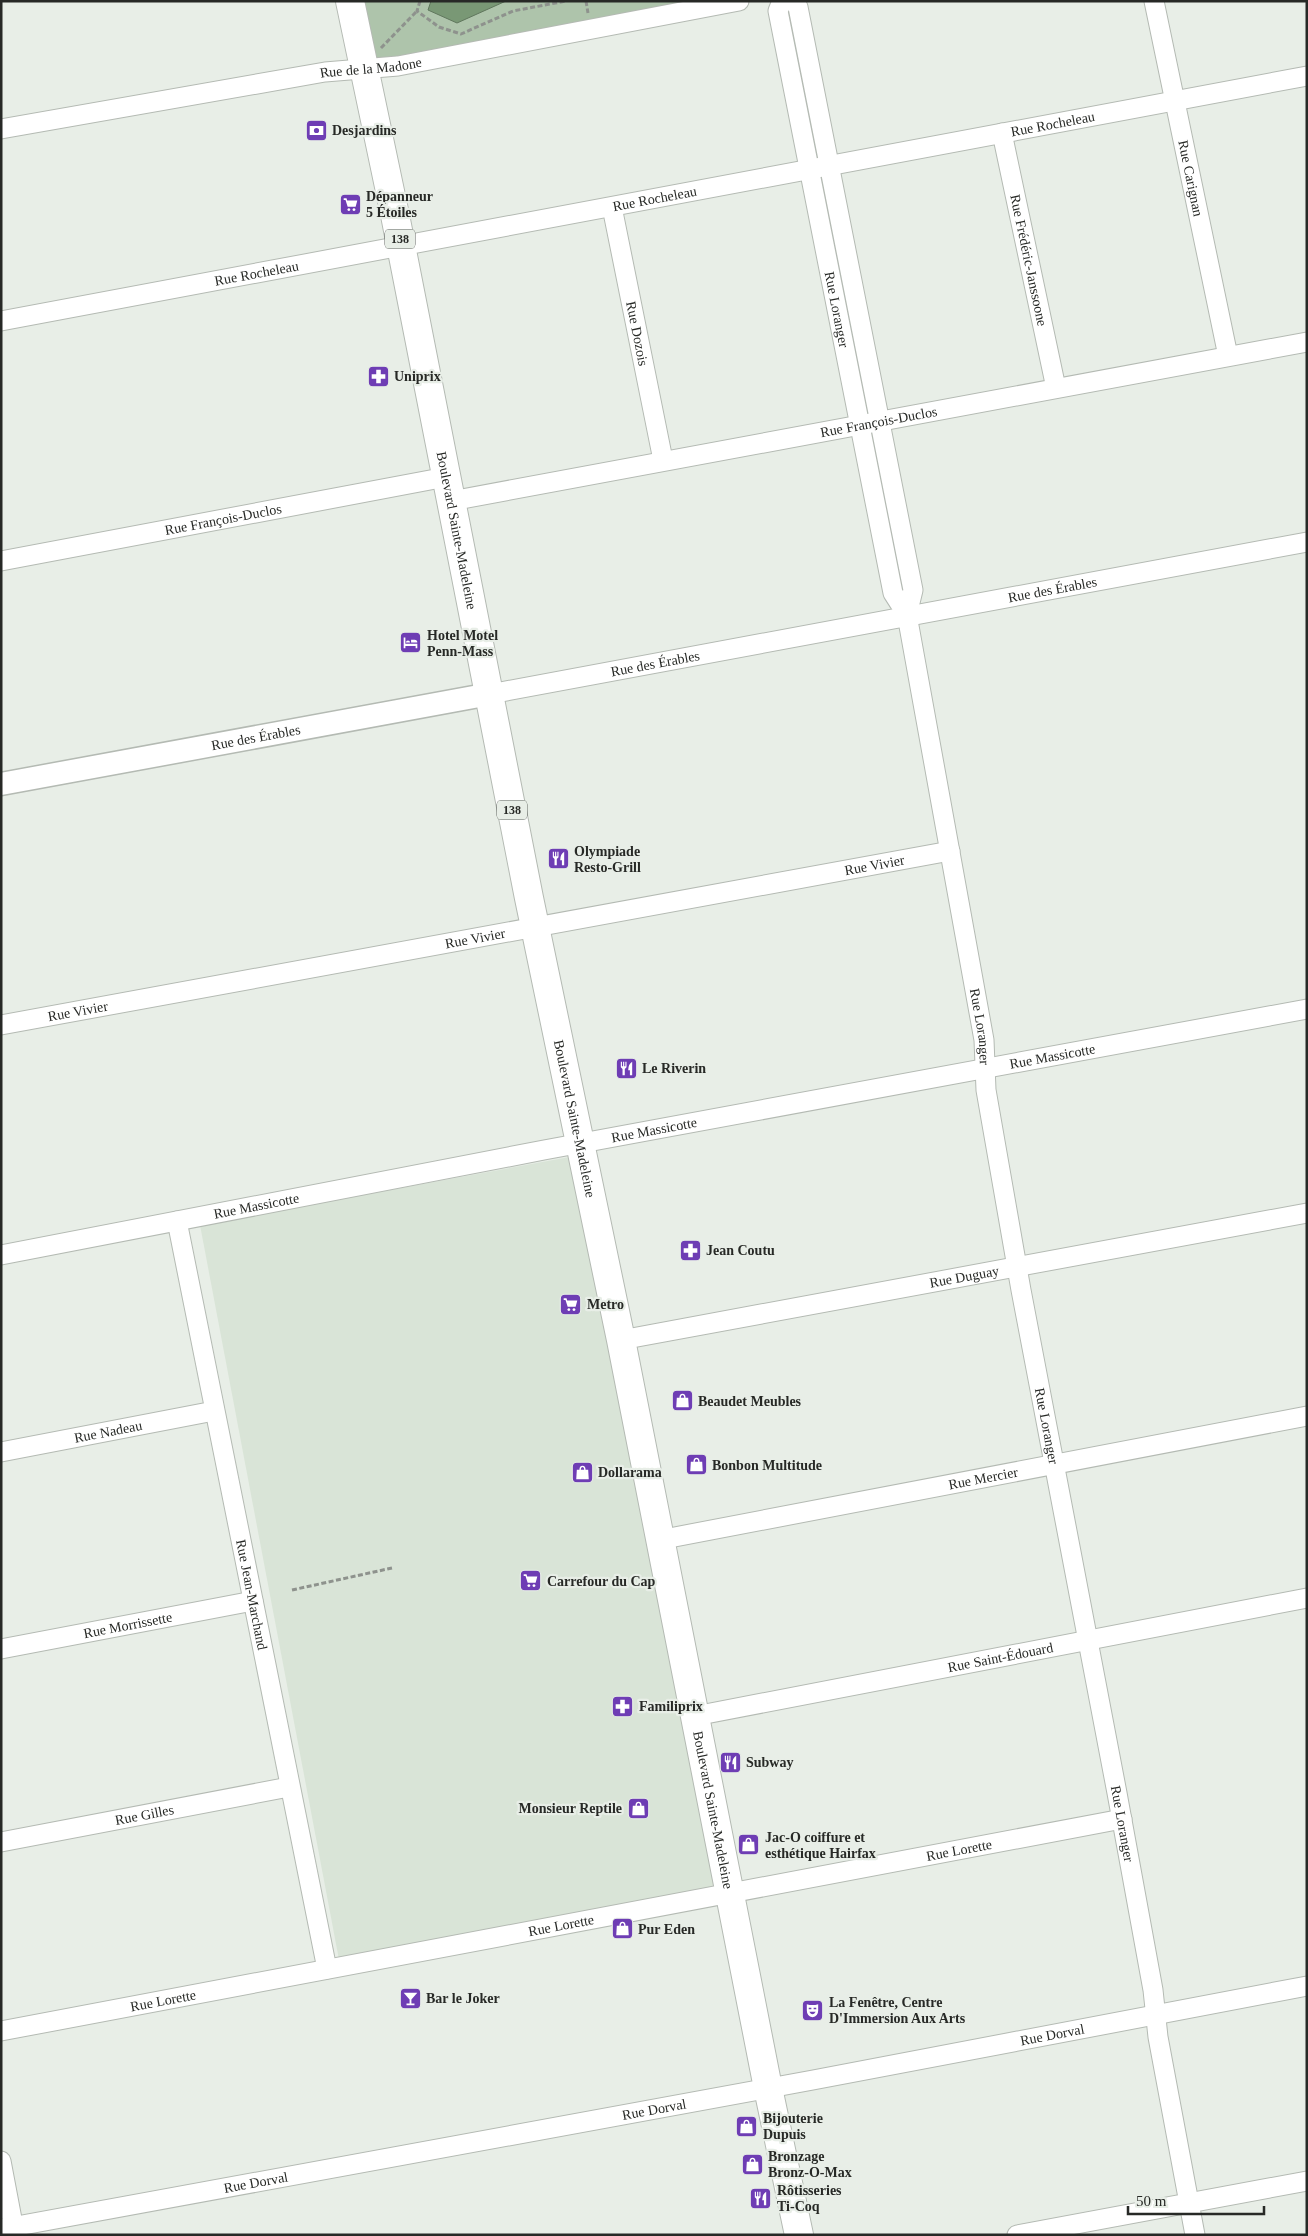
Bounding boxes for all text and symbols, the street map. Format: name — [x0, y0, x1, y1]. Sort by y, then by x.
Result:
street label: Rue de la Madone — [319, 55, 423, 81]
street label: Rue Rocheleau — [1010, 109, 1096, 139]
bank icon: Desjardins — [304, 118, 328, 142]
place label: Desjardins — [332, 123, 397, 138]
street label: Rue Carignan — [1175, 139, 1206, 218]
street label: Rue Rocheleau — [611, 184, 698, 214]
place label: Dépanneur 5 Étoiles — [366, 189, 433, 220]
supermarket icon: Dépanneur 5 Étoiles — [338, 192, 362, 216]
street label: Rue Frédéric-Janssoone — [1007, 193, 1050, 327]
road number: 138 — [385, 230, 415, 248]
street label: Rue Rocheleau — [213, 258, 300, 289]
street label: Rue Loranger — [822, 270, 851, 349]
street label: Rue Dozois — [623, 300, 651, 367]
pharmacy icon: Uniprix — [366, 364, 390, 388]
place label: Uniprix — [394, 369, 441, 384]
street label: Rue François-Duclos — [819, 404, 938, 440]
street label: Boulevard Sainte-Madeleine — [434, 450, 479, 611]
street label: Rue François-Duclos — [163, 501, 283, 538]
street label: Rue des Érables — [1007, 574, 1098, 605]
place label: Hotel Motel Penn-Mass — [427, 628, 498, 659]
hotel icon: Hotel Motel Penn-Mass — [399, 631, 423, 655]
street label: Rue des Érables — [610, 648, 701, 679]
street label: Rue des Érables — [210, 722, 302, 753]
road number: 138 — [497, 800, 527, 820]
place label: Olympiade Resto-Grill — [574, 844, 641, 875]
restaurant icon: Olympiade Resto-Grill — [546, 847, 570, 871]
street label: Rue Vivier — [843, 852, 906, 878]
street label: Rue Vivier — [444, 926, 507, 951]
street label: Rue Loranger — [967, 987, 992, 1066]
street label: Rue Vivier — [47, 999, 109, 1024]
street label: Boulevard Sainte-Madeleine — [551, 1039, 598, 1199]
street label: Rue Massicotte — [1008, 1041, 1096, 1072]
restaurant icon: Le Riverin — [614, 1056, 638, 1080]
place label: Le Riverin — [642, 1061, 706, 1076]
street label: Rue Massicotte — [610, 1115, 698, 1145]
street label: Rue Massicotte — [212, 1191, 300, 1222]
pharmacy icon: Jean Coutu — [678, 1238, 702, 1262]
place label: Jean Coutu — [706, 1243, 775, 1258]
street label: Rue Duguay — [928, 1263, 1000, 1291]
supermarket icon: Metro — [559, 1292, 583, 1316]
place label: Metro — [587, 1297, 624, 1312]
street label: Rue Loranger — [1032, 1386, 1061, 1466]
shop icon: Beaudet Meubles — [670, 1389, 694, 1413]
place label: Beaudet Meubles — [698, 1394, 802, 1409]
street label: Rue Nadeau — [73, 1418, 143, 1446]
shop icon: Bonbon Multitude — [684, 1453, 708, 1477]
place label: Bonbon Multitude — [712, 1458, 822, 1473]
shop icon: Dollarama — [570, 1460, 594, 1484]
street label: Rue Mercier — [947, 1464, 1020, 1492]
place label: Dollarama — [598, 1465, 662, 1480]
street label: Rue Jean-Marchand — [233, 1538, 270, 1651]
supermarket icon: Carrefour du Cap — [519, 1569, 543, 1593]
place label: Carrefour du Cap — [547, 1574, 656, 1589]
street label: Rue Morrissette — [82, 1610, 173, 1641]
street label: Rue Saint-Édouard — [947, 1640, 1054, 1675]
pharmacy icon: Familiprix — [611, 1694, 635, 1718]
place label: Familiprix — [639, 1699, 703, 1714]
street label: Boulevard Sainte-Madeleine — [690, 1730, 736, 1890]
restaurant icon: Subway — [718, 1750, 742, 1774]
place label: Subway — [746, 1755, 793, 1770]
street label: Rue Loranger — [1108, 1784, 1137, 1863]
shop icon: Monsieur Reptile — [626, 1796, 650, 1820]
place label: Monsieur Reptile — [518, 1801, 622, 1816]
street label: Rue Gilles — [114, 1802, 175, 1828]
place label: Jac-O coiffure et esthétique Hairfax — [765, 1830, 876, 1861]
shop icon: Jac-O coiffure et esthétique Hairfax — [737, 1833, 761, 1857]
street label: Rue Lorette — [925, 1837, 993, 1864]
street label: Rue Lorette — [527, 1912, 595, 1939]
shop icon: Pur Eden — [610, 1917, 634, 1941]
place label: Pur Eden — [638, 1922, 695, 1937]
bar icon: Bar le Joker — [398, 1986, 422, 2010]
street label: Rue Lorette — [129, 1987, 197, 2014]
place label: Bar le Joker — [426, 1991, 500, 2006]
place label: La Fenêtre, Centre D'Immersion Aux Arts — [829, 1995, 966, 2026]
theatre icon: La Fenêtre, Centre D'Immersion Aux Arts — [801, 1998, 825, 2022]
street label: Rue Dorval — [1019, 2022, 1086, 2048]
street label: Rue Dorval — [621, 2096, 688, 2123]
place label: Bijouterie Dupuis — [763, 2111, 823, 2142]
shop icon: Bijouterie Dupuis — [735, 2114, 759, 2138]
place label: Bronzage Bronz-O-Max — [768, 2149, 852, 2180]
shop icon: Bronzage Bronz-O-Max — [740, 2152, 764, 2176]
street label: Rue Dorval — [223, 2169, 289, 2196]
place label: Rôtisseries Ti-Coq — [777, 2183, 842, 2214]
scale bar — [1128, 2184, 1264, 2216]
restaurant icon: Rôtisseries Ti-Coq — [749, 2186, 773, 2210]
text: 50 m — [1136, 2193, 1167, 2209]

